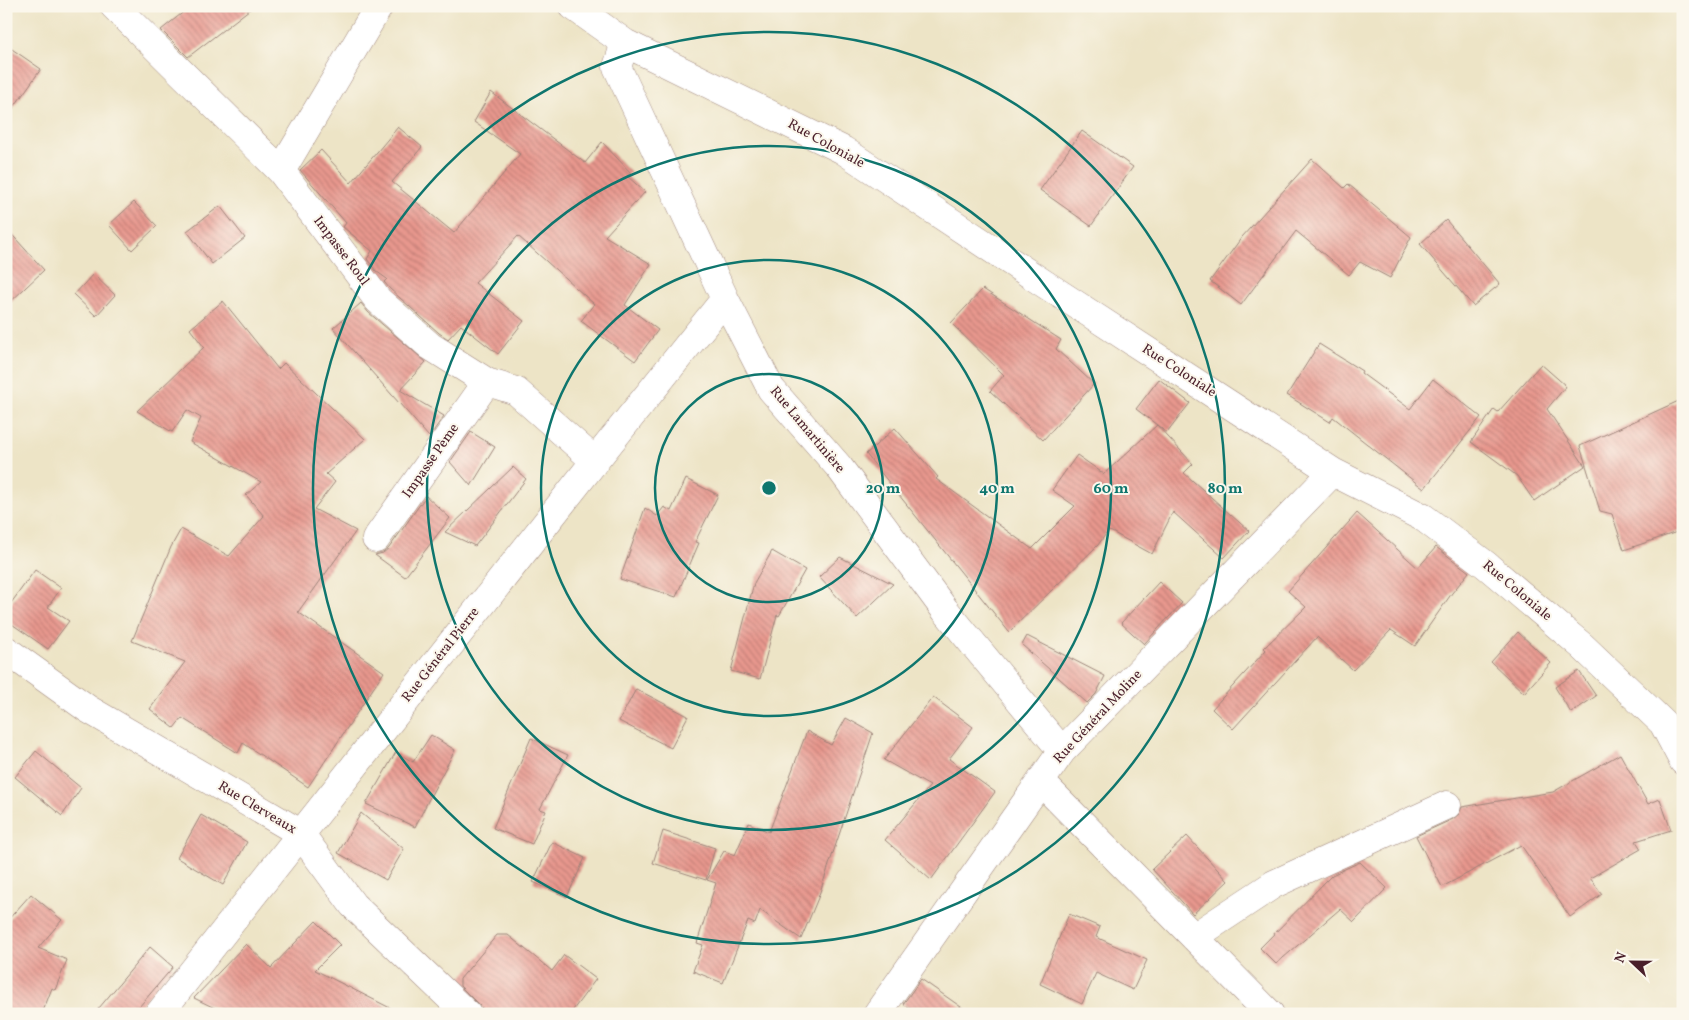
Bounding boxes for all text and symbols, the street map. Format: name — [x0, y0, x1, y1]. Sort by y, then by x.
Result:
street label: Rue Coloniale — [784, 115, 868, 173]
street label: Impasse Roul — [309, 212, 373, 290]
street label: Rue Coloniale — [1138, 340, 1220, 402]
street label: Rue Lamartinière — [765, 383, 849, 478]
street label: Impasse Pème — [398, 420, 464, 502]
centre of rings — [760, 479, 778, 497]
text: 20 m — [866, 479, 901, 500]
text: 40 m — [979, 479, 1015, 500]
text: 60 m — [1094, 479, 1129, 500]
text: 80 m — [1208, 479, 1243, 500]
street label: Rue Coloniale — [1478, 556, 1556, 626]
street label: Rue Général Pierre — [398, 603, 484, 707]
street label: Rue Général Moline — [1049, 666, 1147, 768]
street label: Rue Clerveaux — [214, 777, 300, 839]
north arrow — [1606, 938, 1656, 988]
text: N — [1611, 949, 1632, 966]

